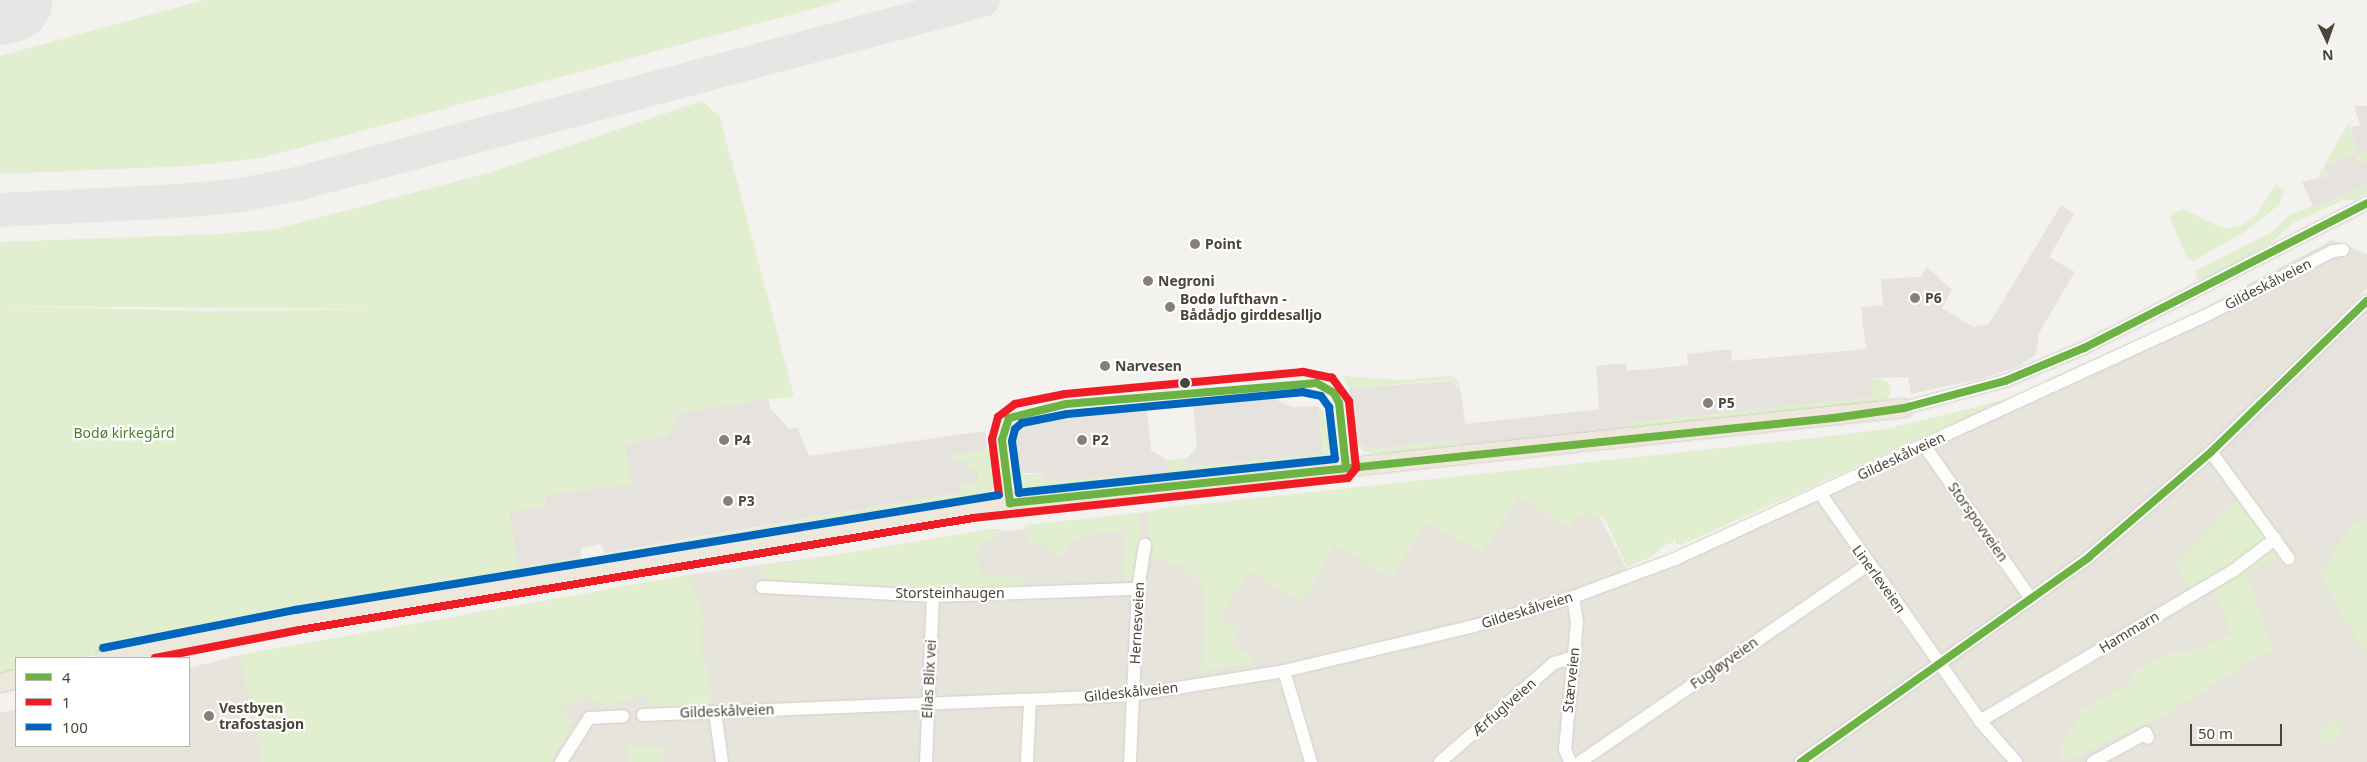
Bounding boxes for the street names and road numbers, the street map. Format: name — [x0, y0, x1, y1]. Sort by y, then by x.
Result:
street label: Gildeskålveien — [2222, 255, 2314, 313]
street label: Gildeskålveien — [1855, 428, 1947, 484]
street label: Storspovveien — [1945, 479, 2011, 565]
street label: Linerleveien — [1849, 542, 1909, 616]
street label: Hernesveien — [1126, 581, 1148, 665]
street label: Storsteinhaugen — [895, 585, 1005, 601]
street label: Gildeskålveien — [1479, 588, 1575, 632]
street label: Hammarn — [2096, 608, 2162, 656]
street label: Fugløyveien — [1687, 634, 1761, 692]
street label: Elias Blix vei — [919, 639, 939, 719]
street label: Stærveien — [1559, 646, 1583, 714]
street label: Ærfuglveien — [1469, 675, 1539, 739]
street label: Gildeskålveien — [1083, 679, 1179, 705]
street label: Gildeskålveien — [679, 701, 775, 721]

